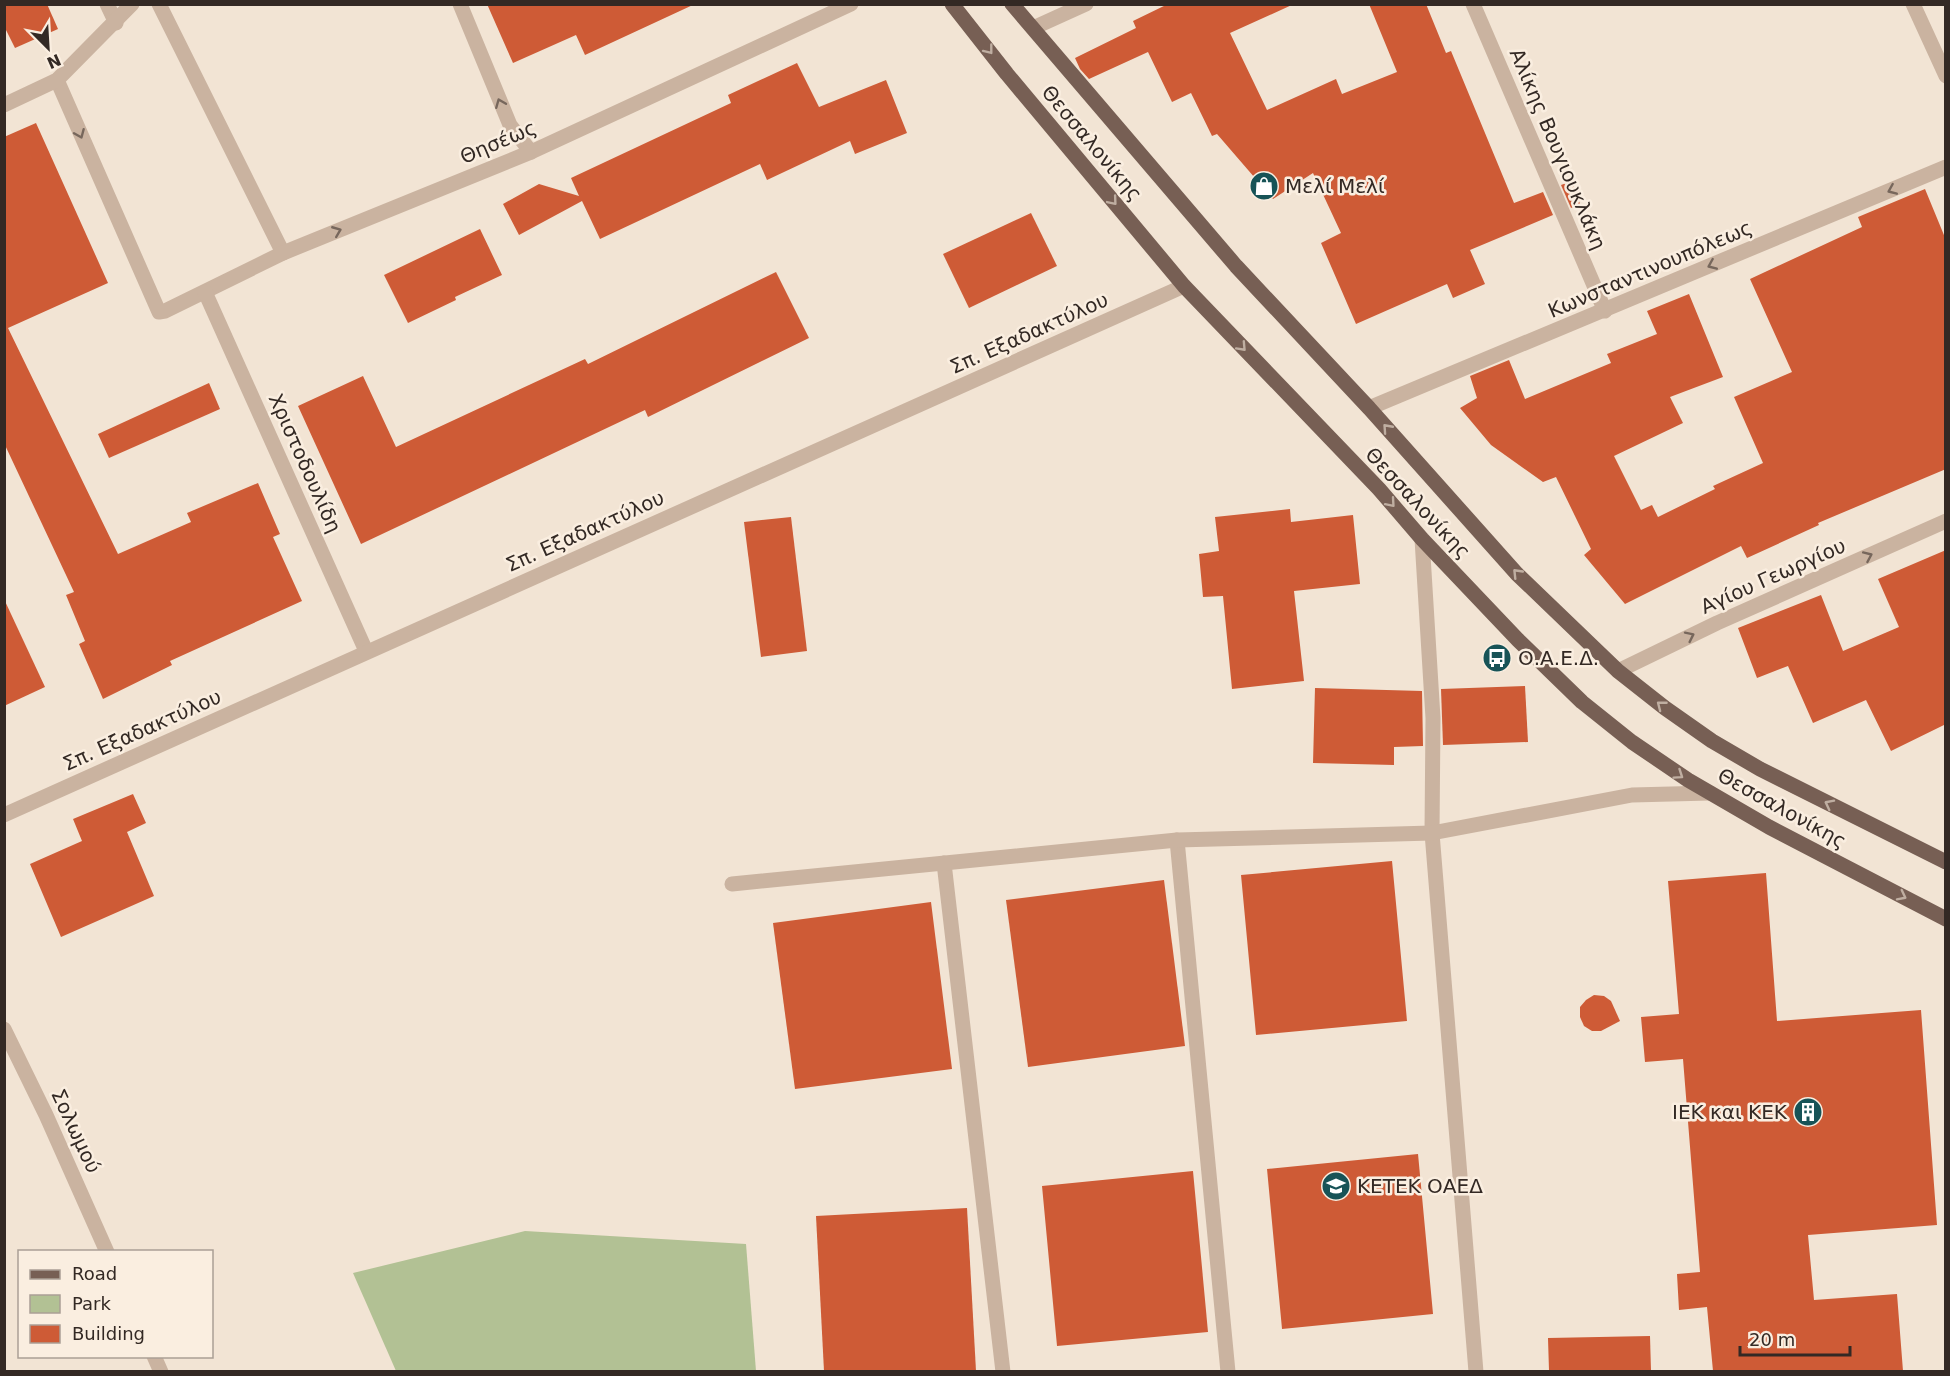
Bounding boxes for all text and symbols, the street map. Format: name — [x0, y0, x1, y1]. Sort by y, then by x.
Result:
north arrow — [18, 18, 78, 78]
one-way arrow — [981, 44, 992, 55]
street label: Αλίκης Βουγιουκλάκη — [1505, 45, 1611, 253]
text: N — [44, 50, 64, 73]
street label: Θεσσαλονίκης — [1037, 80, 1147, 206]
one-way arrow — [495, 98, 507, 109]
street label: Θησέως — [456, 115, 540, 169]
one-way arrow — [73, 127, 85, 138]
shop icon: Μελί Μελί — [1248, 170, 1280, 202]
place label: Μελί Μελί — [1285, 174, 1385, 198]
one-way arrow — [1887, 183, 1898, 195]
one-way arrow — [1106, 194, 1117, 205]
street label: Κωνσταντινουπόλεως — [1544, 215, 1756, 323]
one-way arrow — [331, 226, 342, 238]
one-way arrow — [1707, 258, 1718, 270]
street label: Σπ. Εξαδακτύλου — [946, 287, 1112, 379]
one-way arrow — [1235, 340, 1246, 350]
street label: Χριστοδουλίδη — [264, 390, 346, 536]
one-way arrow — [1383, 424, 1394, 435]
street label: Θεσσαλονίκης — [1360, 442, 1476, 564]
street label: Σπ. Εξαδακτύλου — [502, 485, 668, 577]
one-way arrow — [1384, 496, 1395, 507]
street label: Αγίου Γεωργίου — [1697, 533, 1849, 619]
one-way arrow — [1861, 551, 1872, 563]
one-way arrow — [1514, 570, 1525, 581]
one-way arrow — [1684, 632, 1695, 644]
bus stop icon: Ο.Α.Ε.Δ. — [1481, 642, 1513, 674]
place label: Ο.Α.Ε.Δ. — [1518, 646, 1599, 670]
street label: Σπ. Εξαδακτύλου — [59, 684, 225, 776]
one-way arrow — [1657, 701, 1668, 712]
street label: Θεσσαλονίκης — [1714, 763, 1850, 853]
one-way arrow — [1673, 767, 1684, 778]
one-way arrow — [1824, 799, 1835, 811]
one-way arrow — [1895, 889, 1906, 901]
street label: Σολωμού — [46, 1085, 106, 1177]
building icon: ΙΕΚ και ΚΕΚ — [1792, 1096, 1824, 1128]
place label: ΙΕΚ και ΚΕΚ — [1672, 1100, 1788, 1124]
school or university icon: ΚΕΤΕΚ ΟΑΕΔ — [1320, 1170, 1352, 1202]
place label: ΚΕΤΕΚ ΟΑΕΔ — [1357, 1174, 1483, 1198]
legend — [18, 1250, 213, 1358]
text: Road — [72, 1263, 117, 1284]
text: Park — [72, 1293, 111, 1314]
scale bar — [1740, 1319, 1850, 1357]
text: Building — [72, 1323, 145, 1344]
text: 20 m — [1749, 1329, 1795, 1350]

